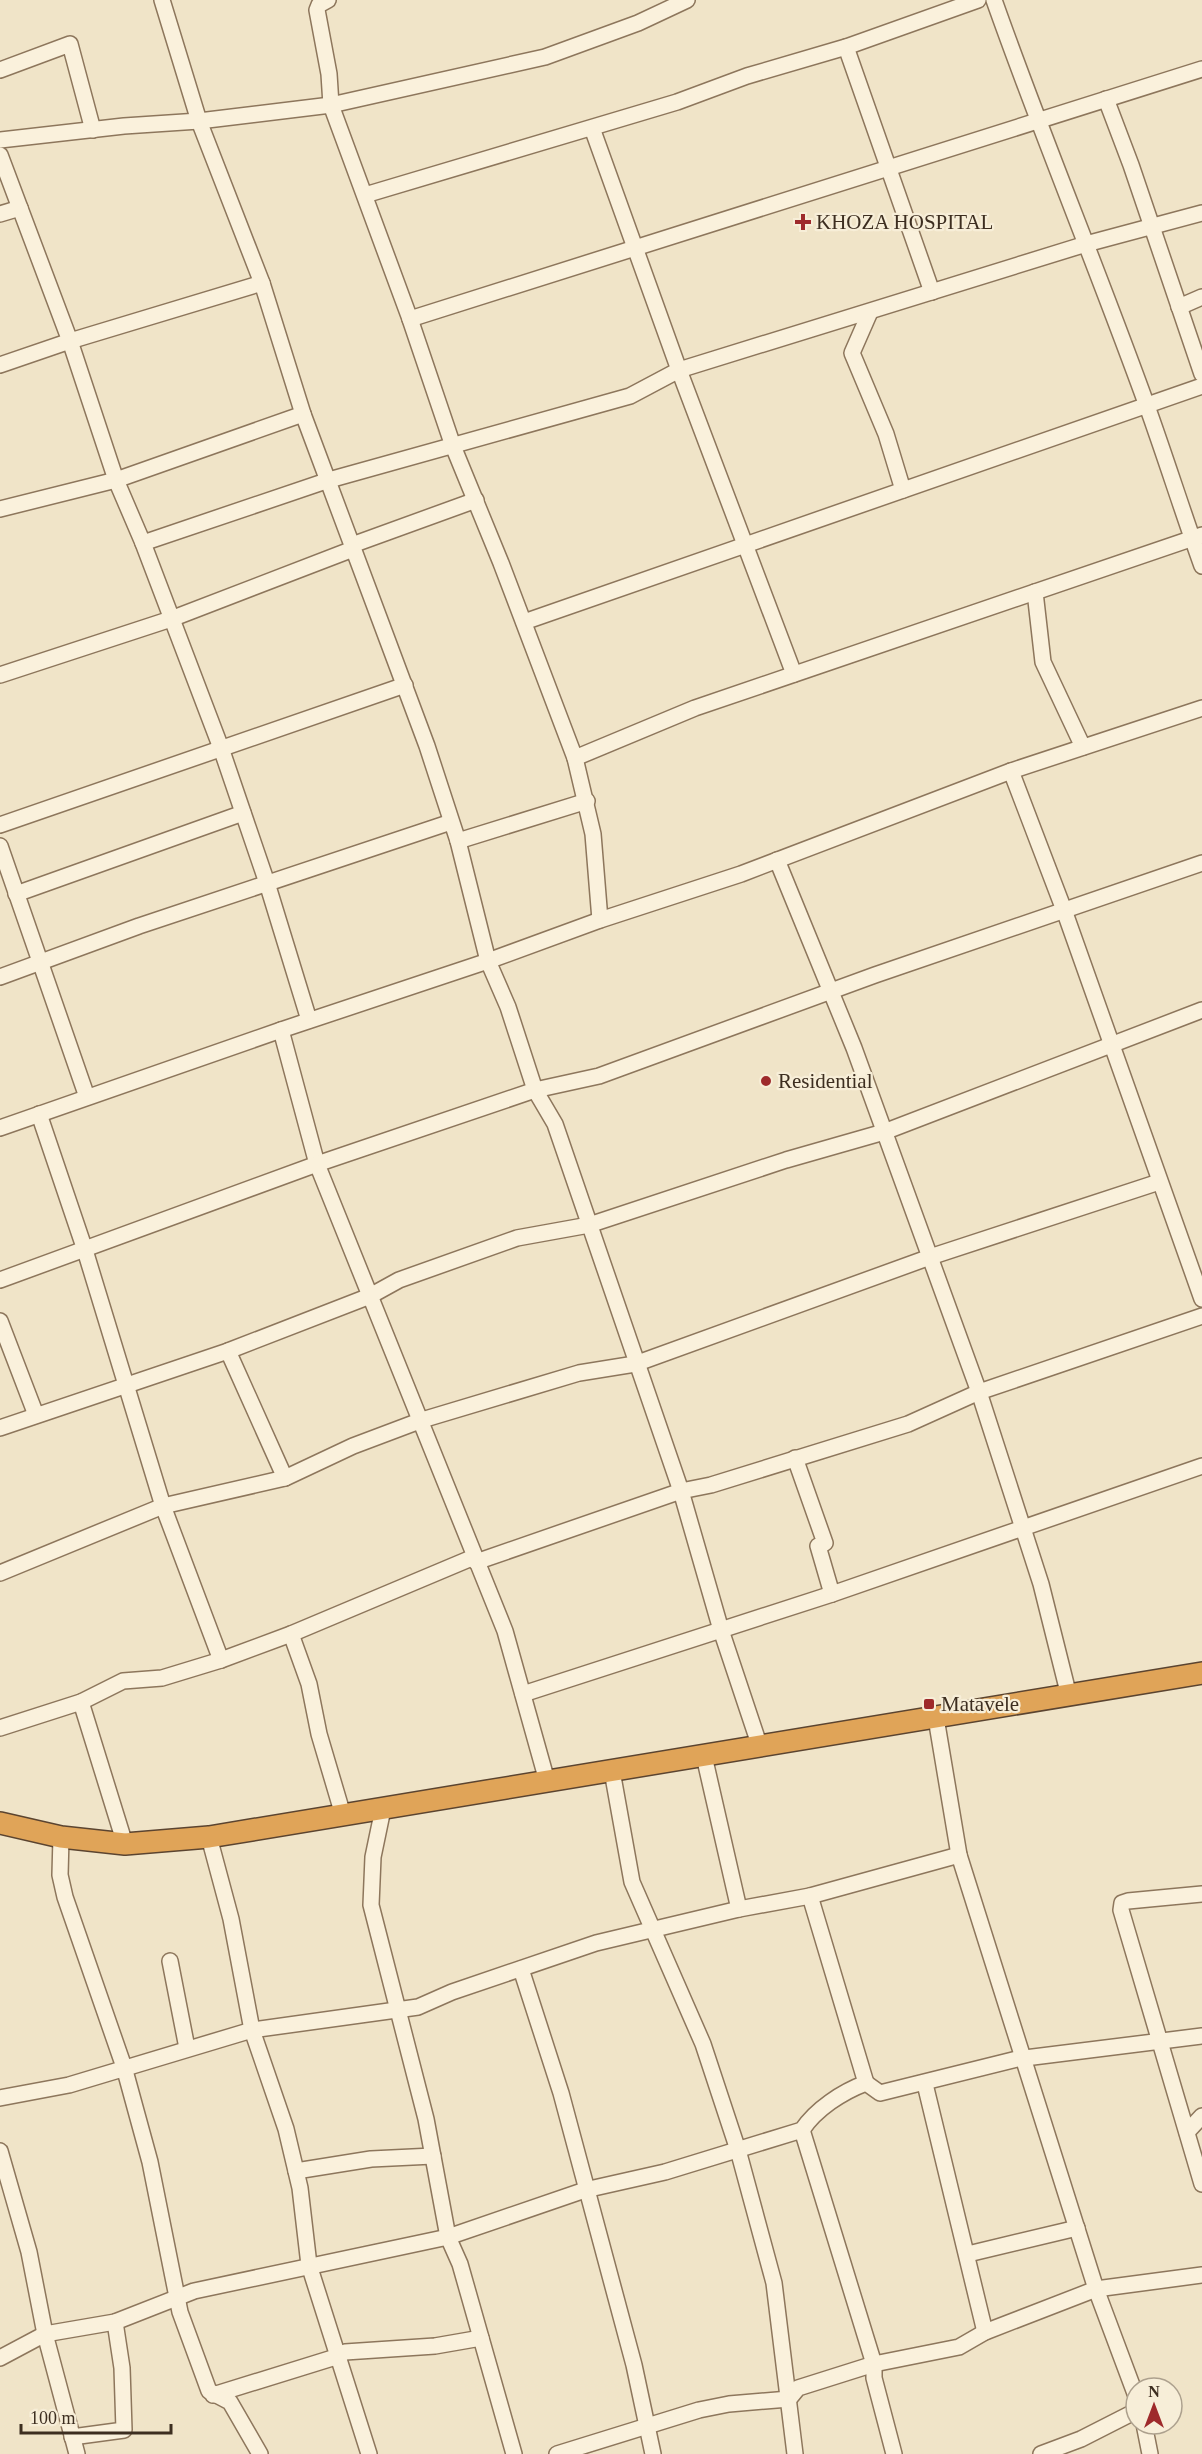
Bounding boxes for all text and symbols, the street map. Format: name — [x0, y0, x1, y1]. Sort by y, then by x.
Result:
place label: KHOZA HOSPITAL — [816, 210, 993, 234]
marker: KHOZA HOSPITAL — [794, 213, 812, 231]
place label: Residential — [778, 1069, 873, 1093]
marker: Residential — [759, 1074, 773, 1088]
place label: Matavele — [941, 1692, 1019, 1716]
marker: Matavele — [922, 1697, 936, 1711]
north arrow — [1124, 2376, 1184, 2436]
text: N — [1148, 2383, 1160, 2400]
scale bar — [21, 2397, 171, 2435]
text: 100 m — [30, 2408, 76, 2428]

